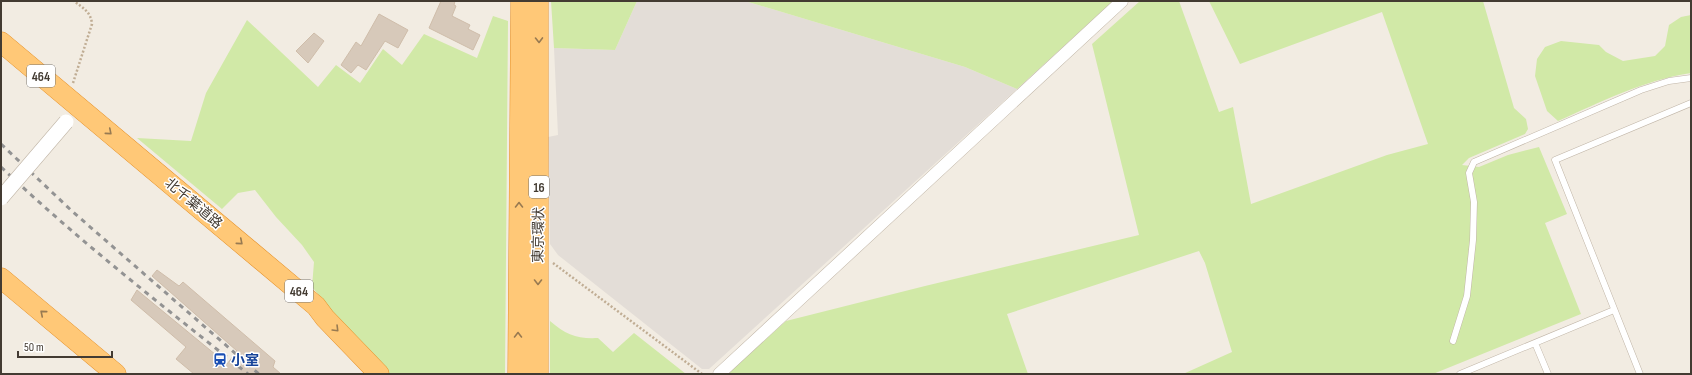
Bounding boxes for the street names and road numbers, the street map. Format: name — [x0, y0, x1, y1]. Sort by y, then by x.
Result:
road number: 464 — [27, 65, 55, 87]
street label: 北千葉道路 — [161, 174, 226, 232]
road number: 16 — [529, 176, 549, 198]
street label: 東京環状 — [530, 207, 547, 263]
road number: 464 — [285, 280, 313, 302]

